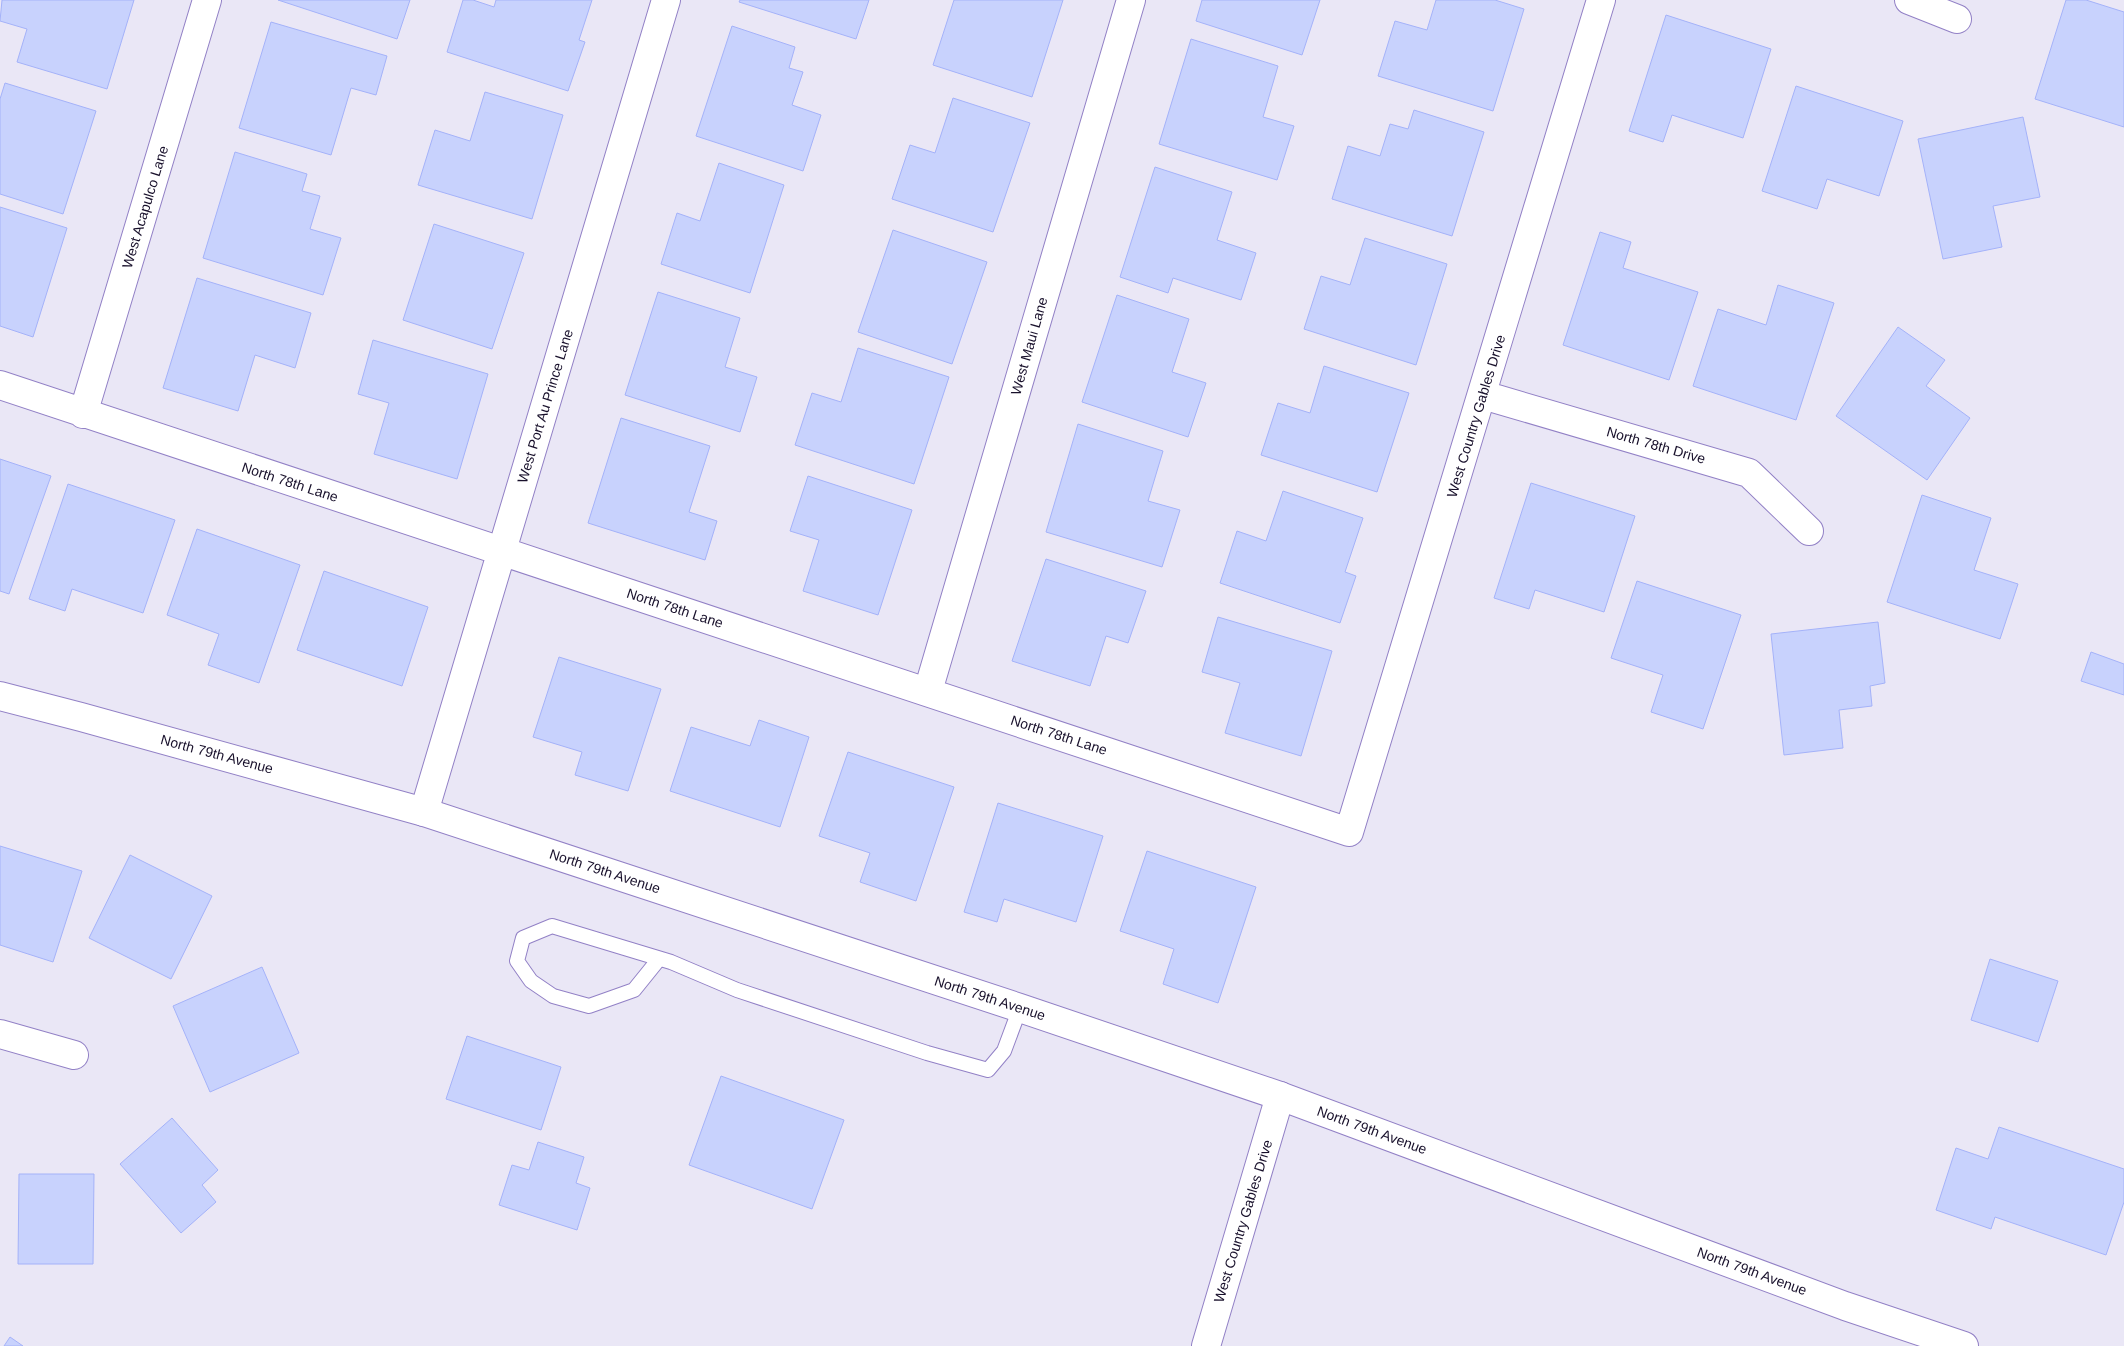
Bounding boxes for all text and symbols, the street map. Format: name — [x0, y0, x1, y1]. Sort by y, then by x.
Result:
street label: West Acapulco Lane — [119, 144, 171, 270]
street label: West Maui Lane — [1007, 295, 1051, 397]
street label: West Port Au Prince Lane — [514, 327, 576, 485]
street label: West Country Gables Drive — [1444, 332, 1508, 499]
street label: North 78th Drive — [1605, 423, 1707, 467]
street label: North 78th Lane — [240, 459, 340, 505]
street label: North 78th Lane — [625, 585, 725, 631]
street label: North 78th Lane — [1009, 712, 1109, 758]
street label: North 79th Avenue — [159, 731, 275, 777]
street label: North 79th Avenue — [548, 846, 663, 897]
street label: North 79th Avenue — [933, 973, 1048, 1024]
street label: North 79th Avenue — [1315, 1103, 1429, 1157]
street label: West Country Gables Drive — [1211, 1137, 1275, 1304]
street label: North 79th Avenue — [1695, 1244, 1809, 1298]

